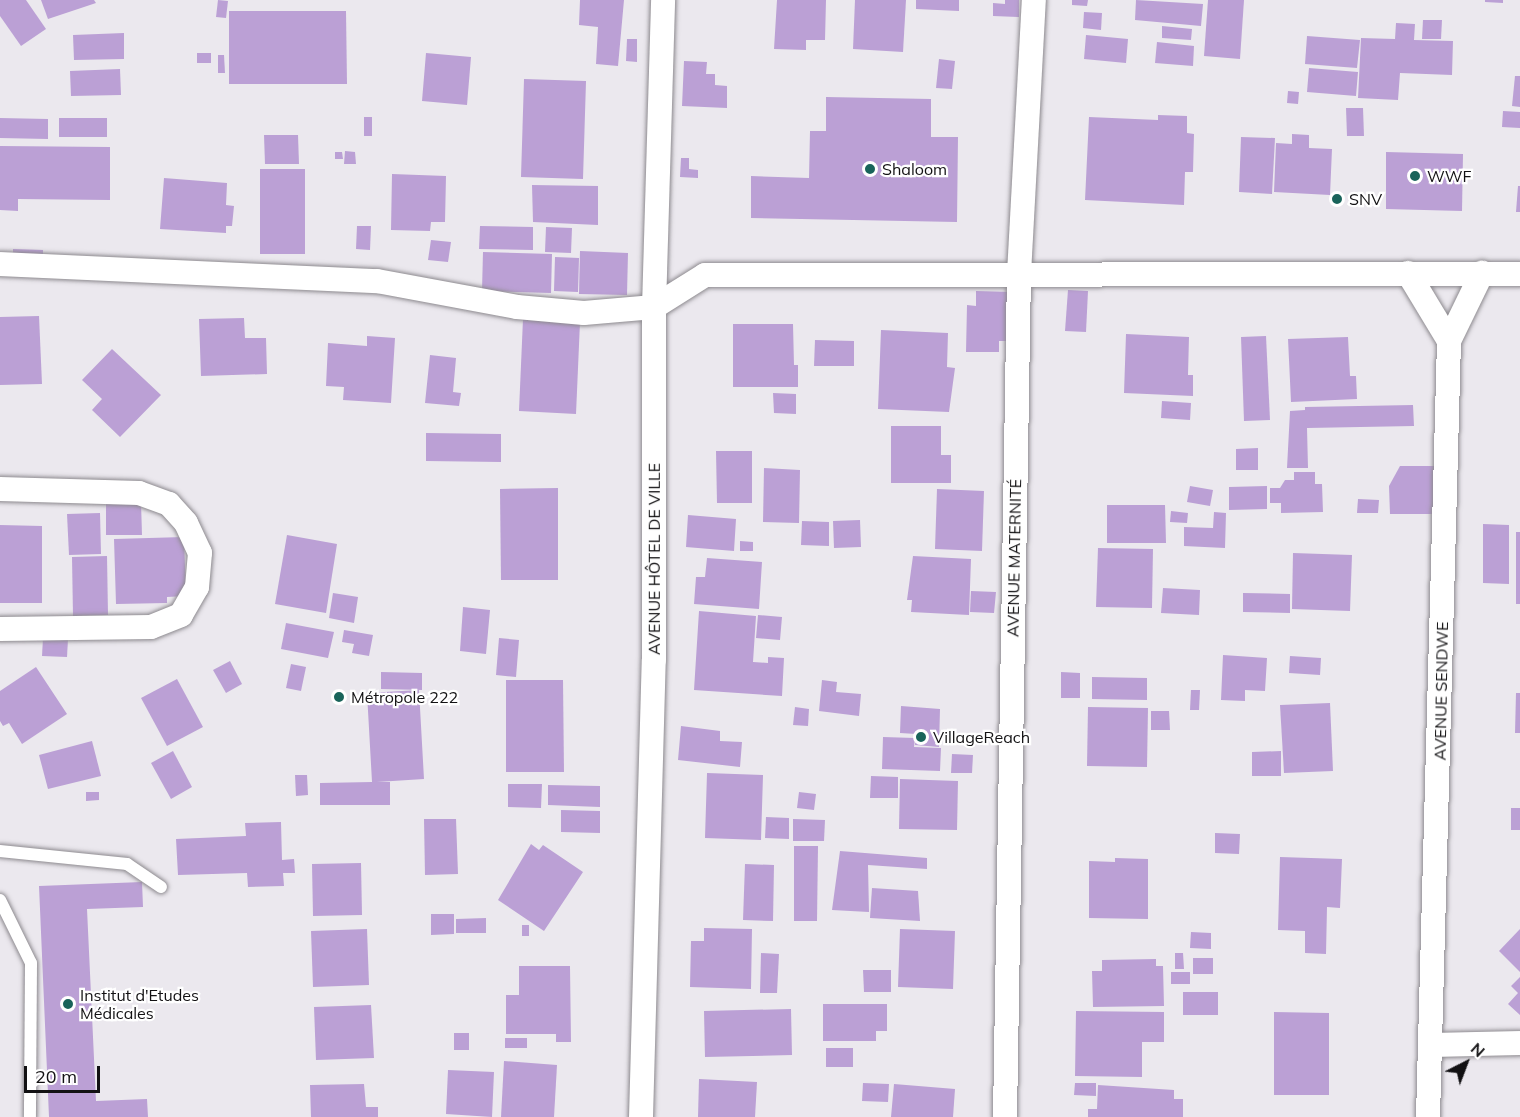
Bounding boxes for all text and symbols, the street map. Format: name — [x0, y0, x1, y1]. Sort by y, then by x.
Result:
place label: Shaloom — [882, 159, 947, 179]
marker: Shaloom — [863, 162, 877, 176]
place label: WWF — [1427, 166, 1472, 186]
marker: WWF — [1408, 169, 1422, 183]
place label: SNV — [1349, 189, 1382, 209]
marker: SNV — [1330, 192, 1344, 206]
street label: AVENUE HÔTEL DE VILLE — [644, 463, 664, 655]
street label: AVENUE MATERNITÉ — [1003, 479, 1025, 637]
street label: AVENUE SENDWE — [1430, 621, 1452, 761]
place label: Métropole 222 — [351, 687, 458, 707]
marker: Métropole 222 — [332, 690, 346, 704]
place label: VillageReach — [933, 727, 1030, 747]
marker: VillageReach — [914, 730, 928, 744]
place label: Institut d'Etudes Médicales — [80, 985, 199, 1023]
marker: Institut d'Etudes Médicales — [61, 997, 75, 1011]
north arrow — [1436, 1033, 1496, 1093]
text: N — [1467, 1038, 1489, 1061]
scale bar — [27, 1054, 104, 1092]
text: 20 m — [35, 1065, 77, 1088]

